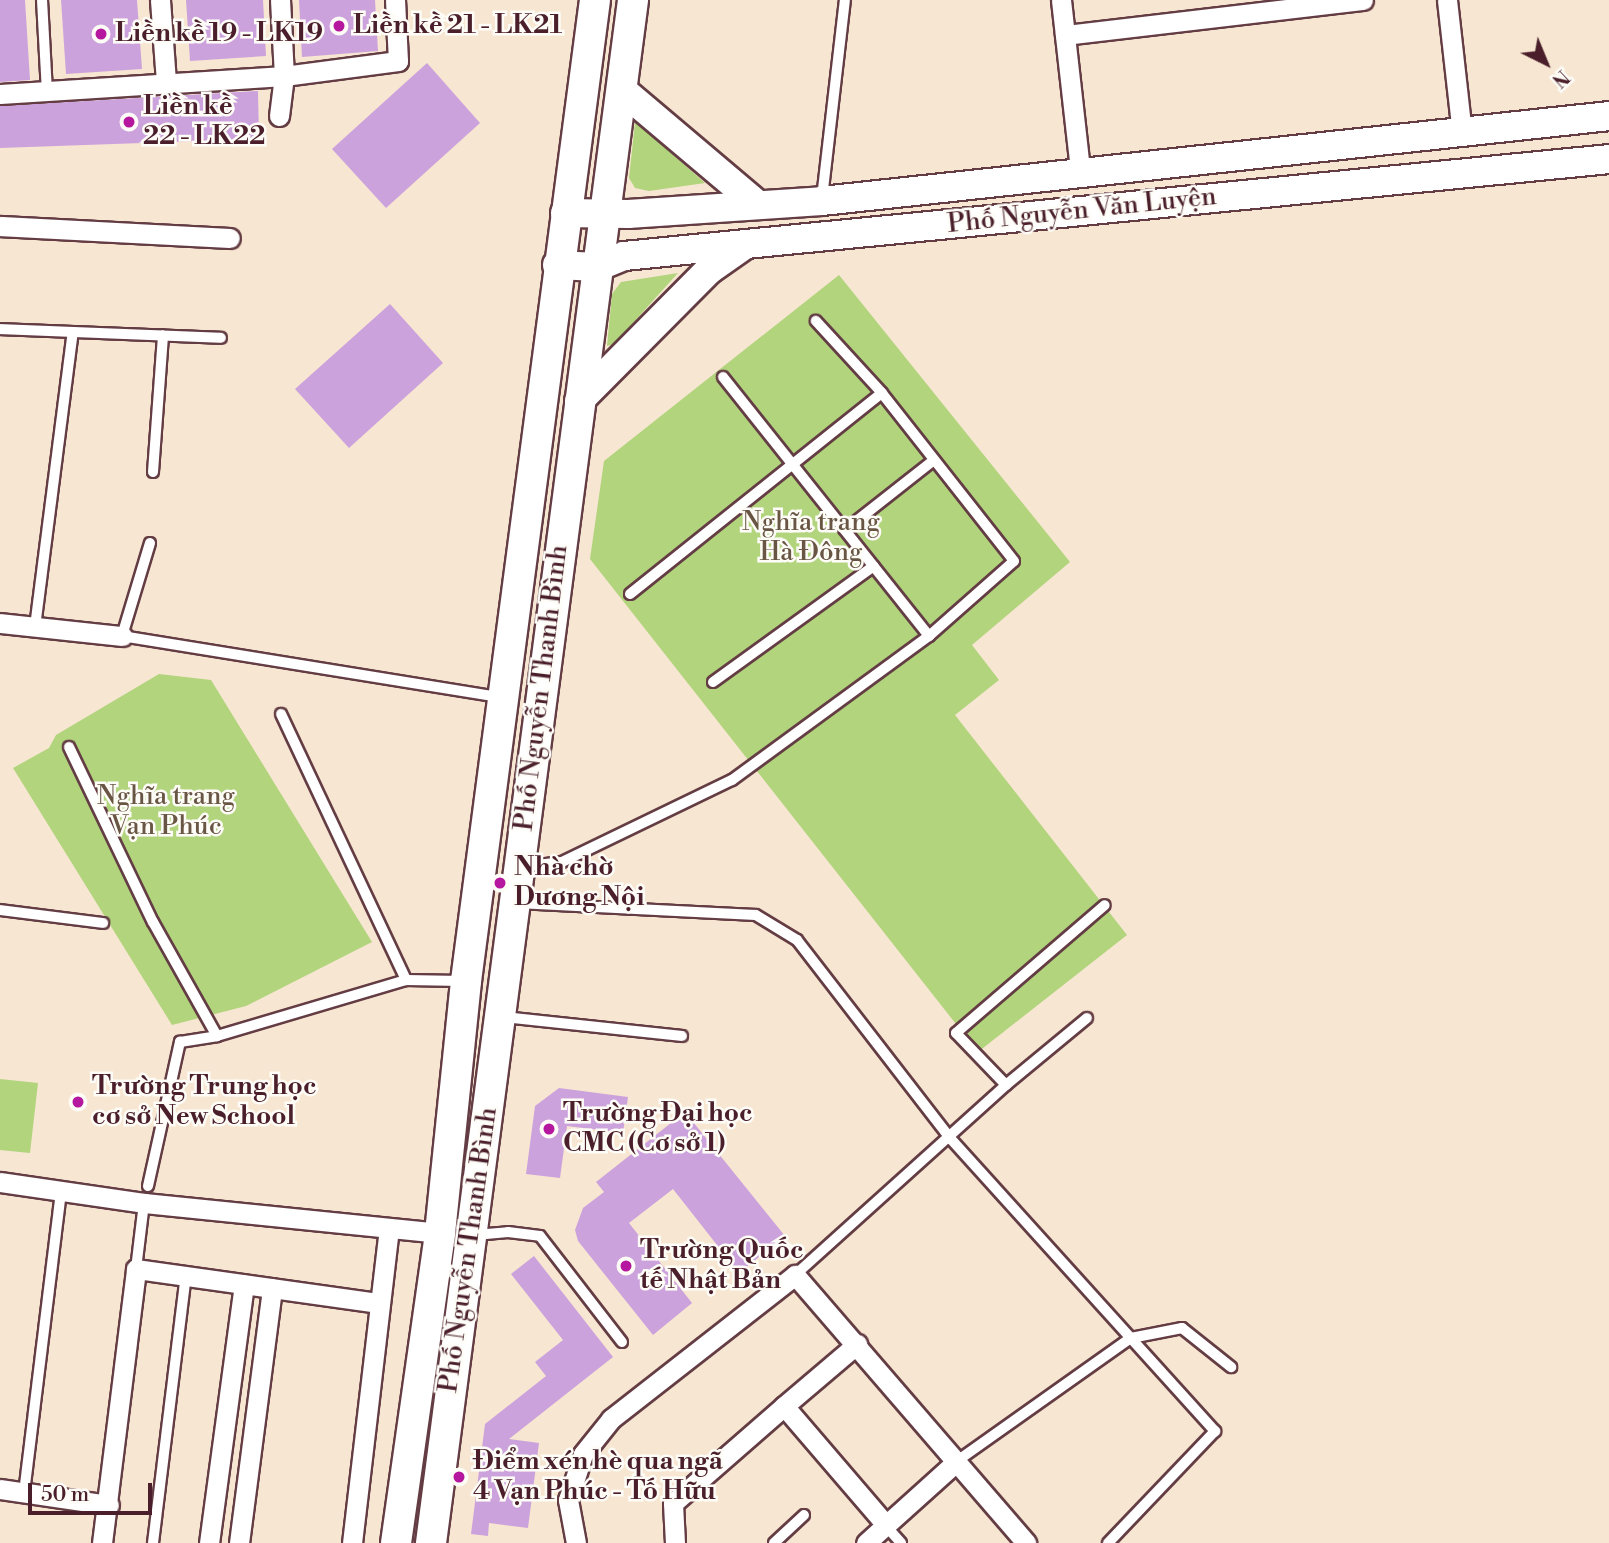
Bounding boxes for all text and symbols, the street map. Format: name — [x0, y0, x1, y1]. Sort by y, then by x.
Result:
place label: Liền kề 21 - LK21 — [353, 10, 562, 42]
place label: Liền kề 19 - LK19 — [115, 18, 323, 50]
marker: Liền kề 21 - LK21 — [331, 18, 347, 34]
marker: Liền kề 19 - LK19 — [93, 26, 109, 42]
north arrow — [1511, 28, 1581, 98]
text: N — [1547, 64, 1574, 92]
place label: Liền kề 22 - LK22 — [143, 91, 265, 152]
marker: Liền kề 22 - LK22 — [121, 114, 137, 130]
street label: Phố Nguyễn Văn Luyện — [946, 181, 1218, 241]
park label: Nghĩa trang Hà Đông — [742, 507, 880, 568]
street label: Phố Nguyễn Thanh Bình — [509, 543, 575, 833]
park label: Nghĩa trang Vạn Phúc — [97, 781, 235, 842]
place label: Nhà chờ Dương Nội — [514, 852, 644, 914]
marker: Nhà chờ Dương Nội — [492, 875, 508, 891]
place label: Trường Trung học cơ sở New School — [92, 1071, 316, 1132]
marker: Trường Trung học cơ sở New School — [70, 1094, 86, 1110]
place label: Trường Đại học CMC (Cơ sở 1) — [563, 1098, 753, 1160]
street label: Phố Nguyễn Thanh Bình — [434, 1105, 504, 1395]
marker: Trường Đại học CMC (Cơ sở 1) — [541, 1121, 557, 1137]
place label: Trường Quốc tế Nhật Bản — [640, 1235, 804, 1296]
marker: Trường Quốc tế Nhật Bản — [618, 1258, 634, 1274]
place label: Điểm xén hè qua ngã 4 Vạn Phúc - Tố Hữu — [473, 1446, 723, 1508]
marker: Điểm xén hè qua ngã 4 Vạn Phúc - Tố Hữu — [451, 1469, 467, 1485]
scale bar — [32, 1470, 156, 1514]
text: 50 m — [41, 1482, 89, 1508]

